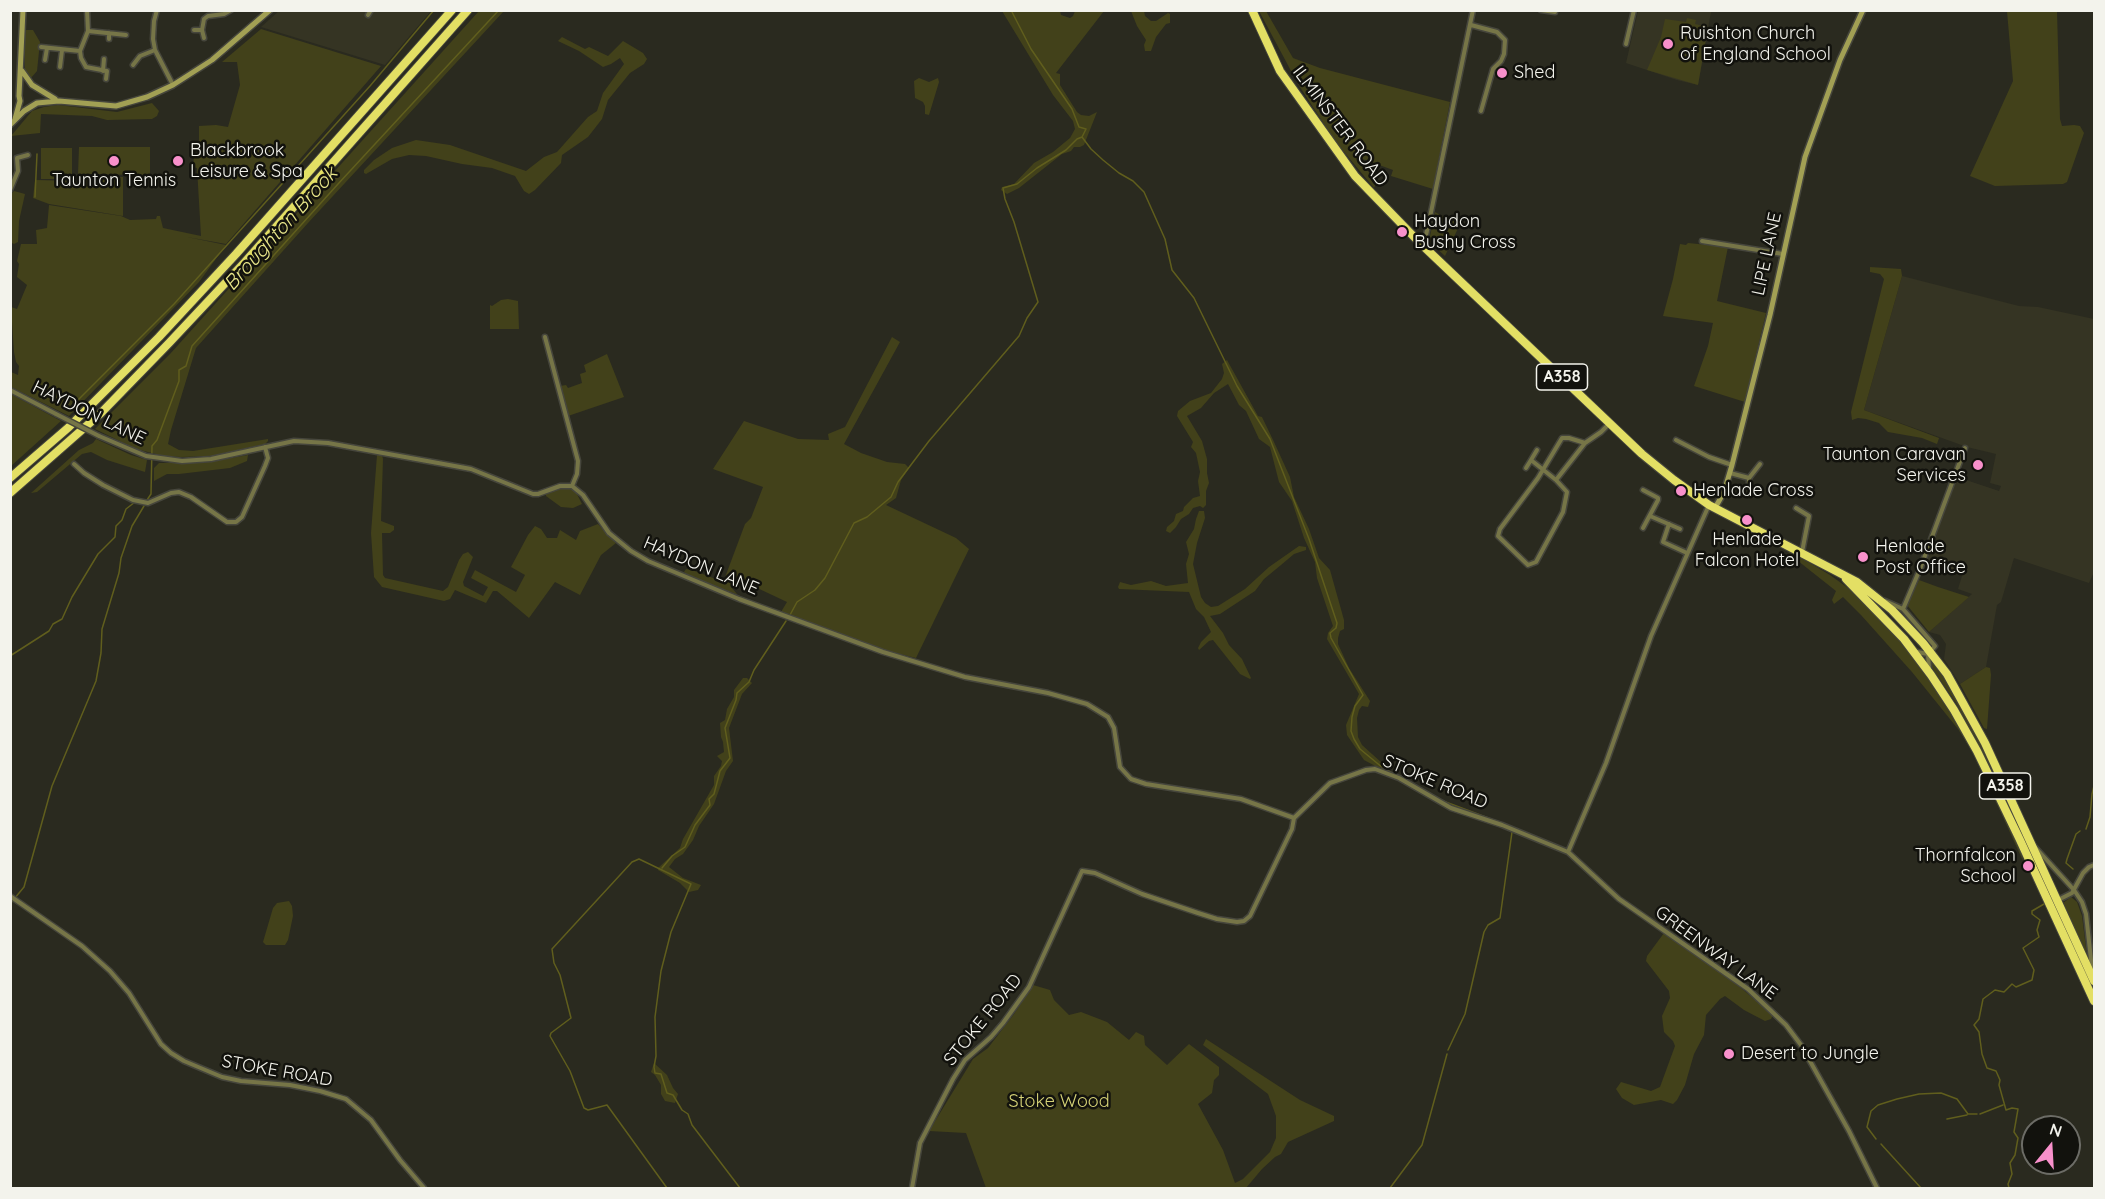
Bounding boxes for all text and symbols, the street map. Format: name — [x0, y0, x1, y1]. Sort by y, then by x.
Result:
place label: Ruishton Church of England School — [1680, 23, 1831, 66]
marker: Ruishton Church of England School — [1661, 37, 1675, 51]
street label: ILMINSTER ROAD — [1288, 62, 1392, 190]
place label: Shed — [1514, 62, 1555, 84]
marker: Shed — [1495, 66, 1509, 80]
place label: Blackbrook Leisure & Spa — [190, 140, 303, 182]
marker: Taunton Tennis — [107, 154, 121, 168]
marker: Blackbrook Leisure & Spa — [171, 154, 185, 168]
water label: Broughton Brook — [219, 162, 343, 296]
place label: Taunton Tennis — [52, 170, 176, 192]
street label: LIPE LANE — [1748, 210, 1786, 298]
place label: Haydon Bushy Cross — [1414, 211, 1516, 254]
marker: Haydon Bushy Cross — [1395, 225, 1409, 239]
road number: A358 — [1536, 364, 1588, 390]
street label: HAYDON LANE — [29, 376, 149, 450]
place label: Taunton Caravan Services — [1822, 444, 1966, 486]
marker: Taunton Caravan Services — [1971, 458, 1985, 472]
place label: Henlade Cross — [1693, 480, 1814, 502]
marker: Henlade Cross — [1674, 484, 1688, 498]
marker: Henlade Falcon Hotel — [1740, 513, 1754, 527]
place label: Henlade Falcon Hotel — [1695, 529, 1799, 572]
street label: HAYDON LANE — [640, 532, 762, 600]
place label: Henlade Post Office — [1875, 536, 1966, 578]
marker: Henlade Post Office — [1856, 550, 1870, 564]
street label: STOKE ROAD — [1379, 750, 1491, 814]
road number: A358 — [1980, 773, 2030, 799]
place label: Thornfalcon School — [1915, 845, 2016, 888]
marker: Thornfalcon School — [2021, 859, 2035, 873]
street label: GREENWAY LANE — [1651, 901, 1781, 1005]
street label: STOKE ROAD — [939, 970, 1027, 1070]
place label: Desert to Jungle — [1741, 1043, 1879, 1065]
marker: Desert to Jungle — [1722, 1047, 1736, 1061]
street label: STOKE ROAD — [220, 1051, 334, 1091]
park label: Stoke Wood — [1008, 1091, 1110, 1113]
north arrow — [2021, 1115, 2081, 1175]
text: N — [2047, 1118, 2065, 1141]

